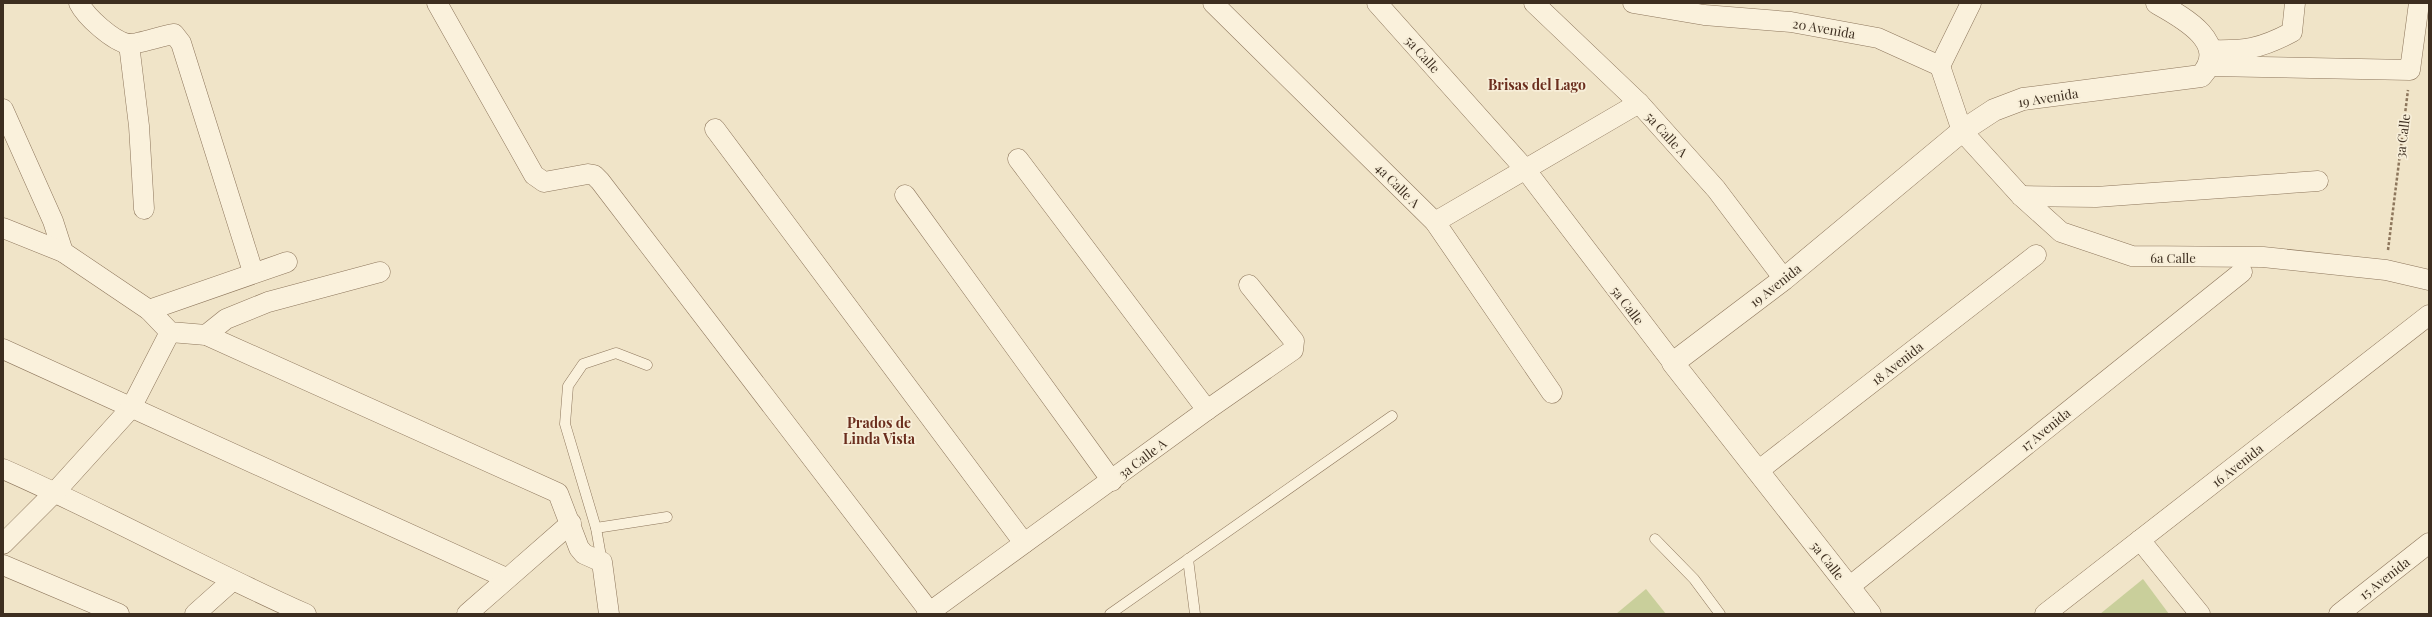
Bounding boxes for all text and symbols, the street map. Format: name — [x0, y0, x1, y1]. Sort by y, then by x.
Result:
street label: 20 Avenida — [1791, 14, 1857, 42]
street label: 5a Calle — [1402, 32, 1444, 76]
district label: Brisas del Lago — [1488, 75, 1586, 94]
street label: 19 Avenida — [2017, 84, 2080, 110]
street label: 5a Calle A — [1642, 108, 1692, 161]
street label: 3a Calle — [2391, 112, 2413, 159]
street label: 4a Calle A — [1372, 159, 1424, 211]
street label: 6a Calle — [2150, 249, 2196, 266]
street label: 19 Avenida — [1746, 259, 1805, 310]
street label: 5a Calle — [1608, 282, 1648, 328]
street label: 18 Avenida — [1868, 337, 1927, 388]
street label: 17 Avenida — [2017, 403, 2074, 454]
district label: Prados de Linda Vista — [843, 413, 916, 448]
street label: 3a Calle A — [1115, 434, 1170, 482]
street label: 16 Avenida — [2208, 439, 2267, 490]
street label: 5a Calle — [1808, 537, 1849, 583]
street label: 15 Avenida — [2355, 553, 2413, 603]

